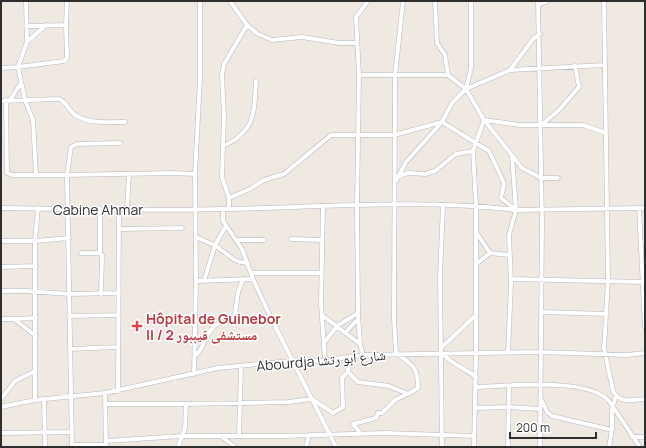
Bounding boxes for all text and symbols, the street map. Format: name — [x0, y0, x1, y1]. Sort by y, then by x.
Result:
street label: Cabine Ahmar — [53, 200, 143, 219]
place label: Hôpital de Guinebor II / مستشفى قيببور 2 — [146, 309, 281, 344]
marker: Hôpital de Guinebor II / مستشفى قيببور 2 — [131, 320, 143, 332]
street label: Abourdja شارع أبو رتشا — [255, 345, 387, 376]
scale bar — [510, 414, 596, 440]
text: 200 m — [516, 419, 550, 436]

